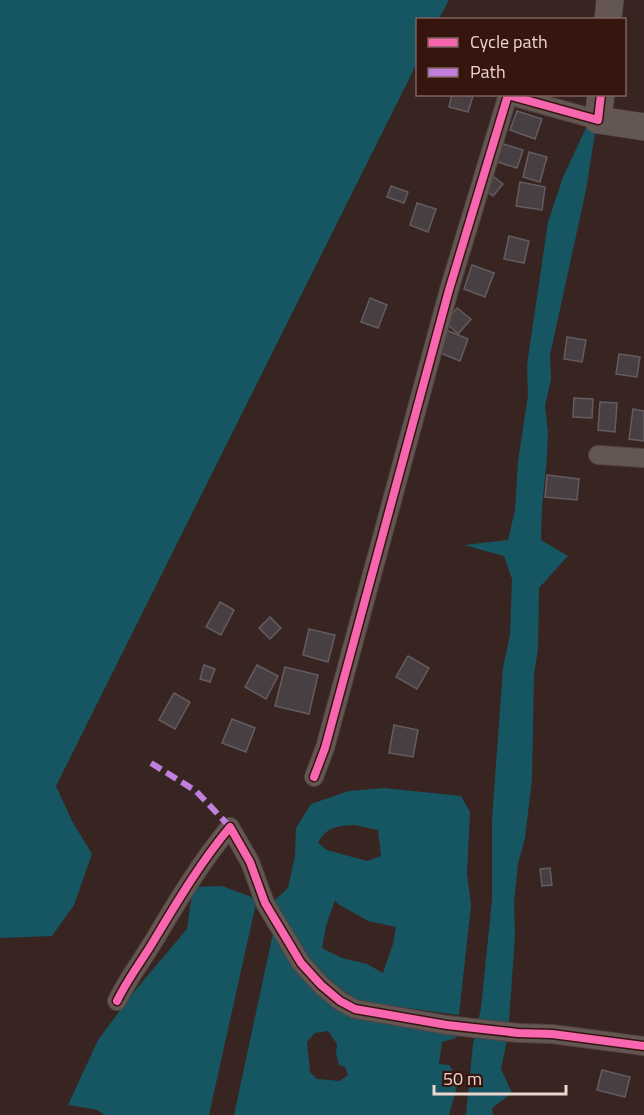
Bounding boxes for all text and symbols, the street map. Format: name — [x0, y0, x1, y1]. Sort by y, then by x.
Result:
legend — [416, 18, 626, 96]
text: Cycle path — [470, 28, 548, 55]
text: Path — [470, 58, 506, 85]
scale bar — [434, 1058, 566, 1096]
text: 50 m — [443, 1065, 482, 1092]

